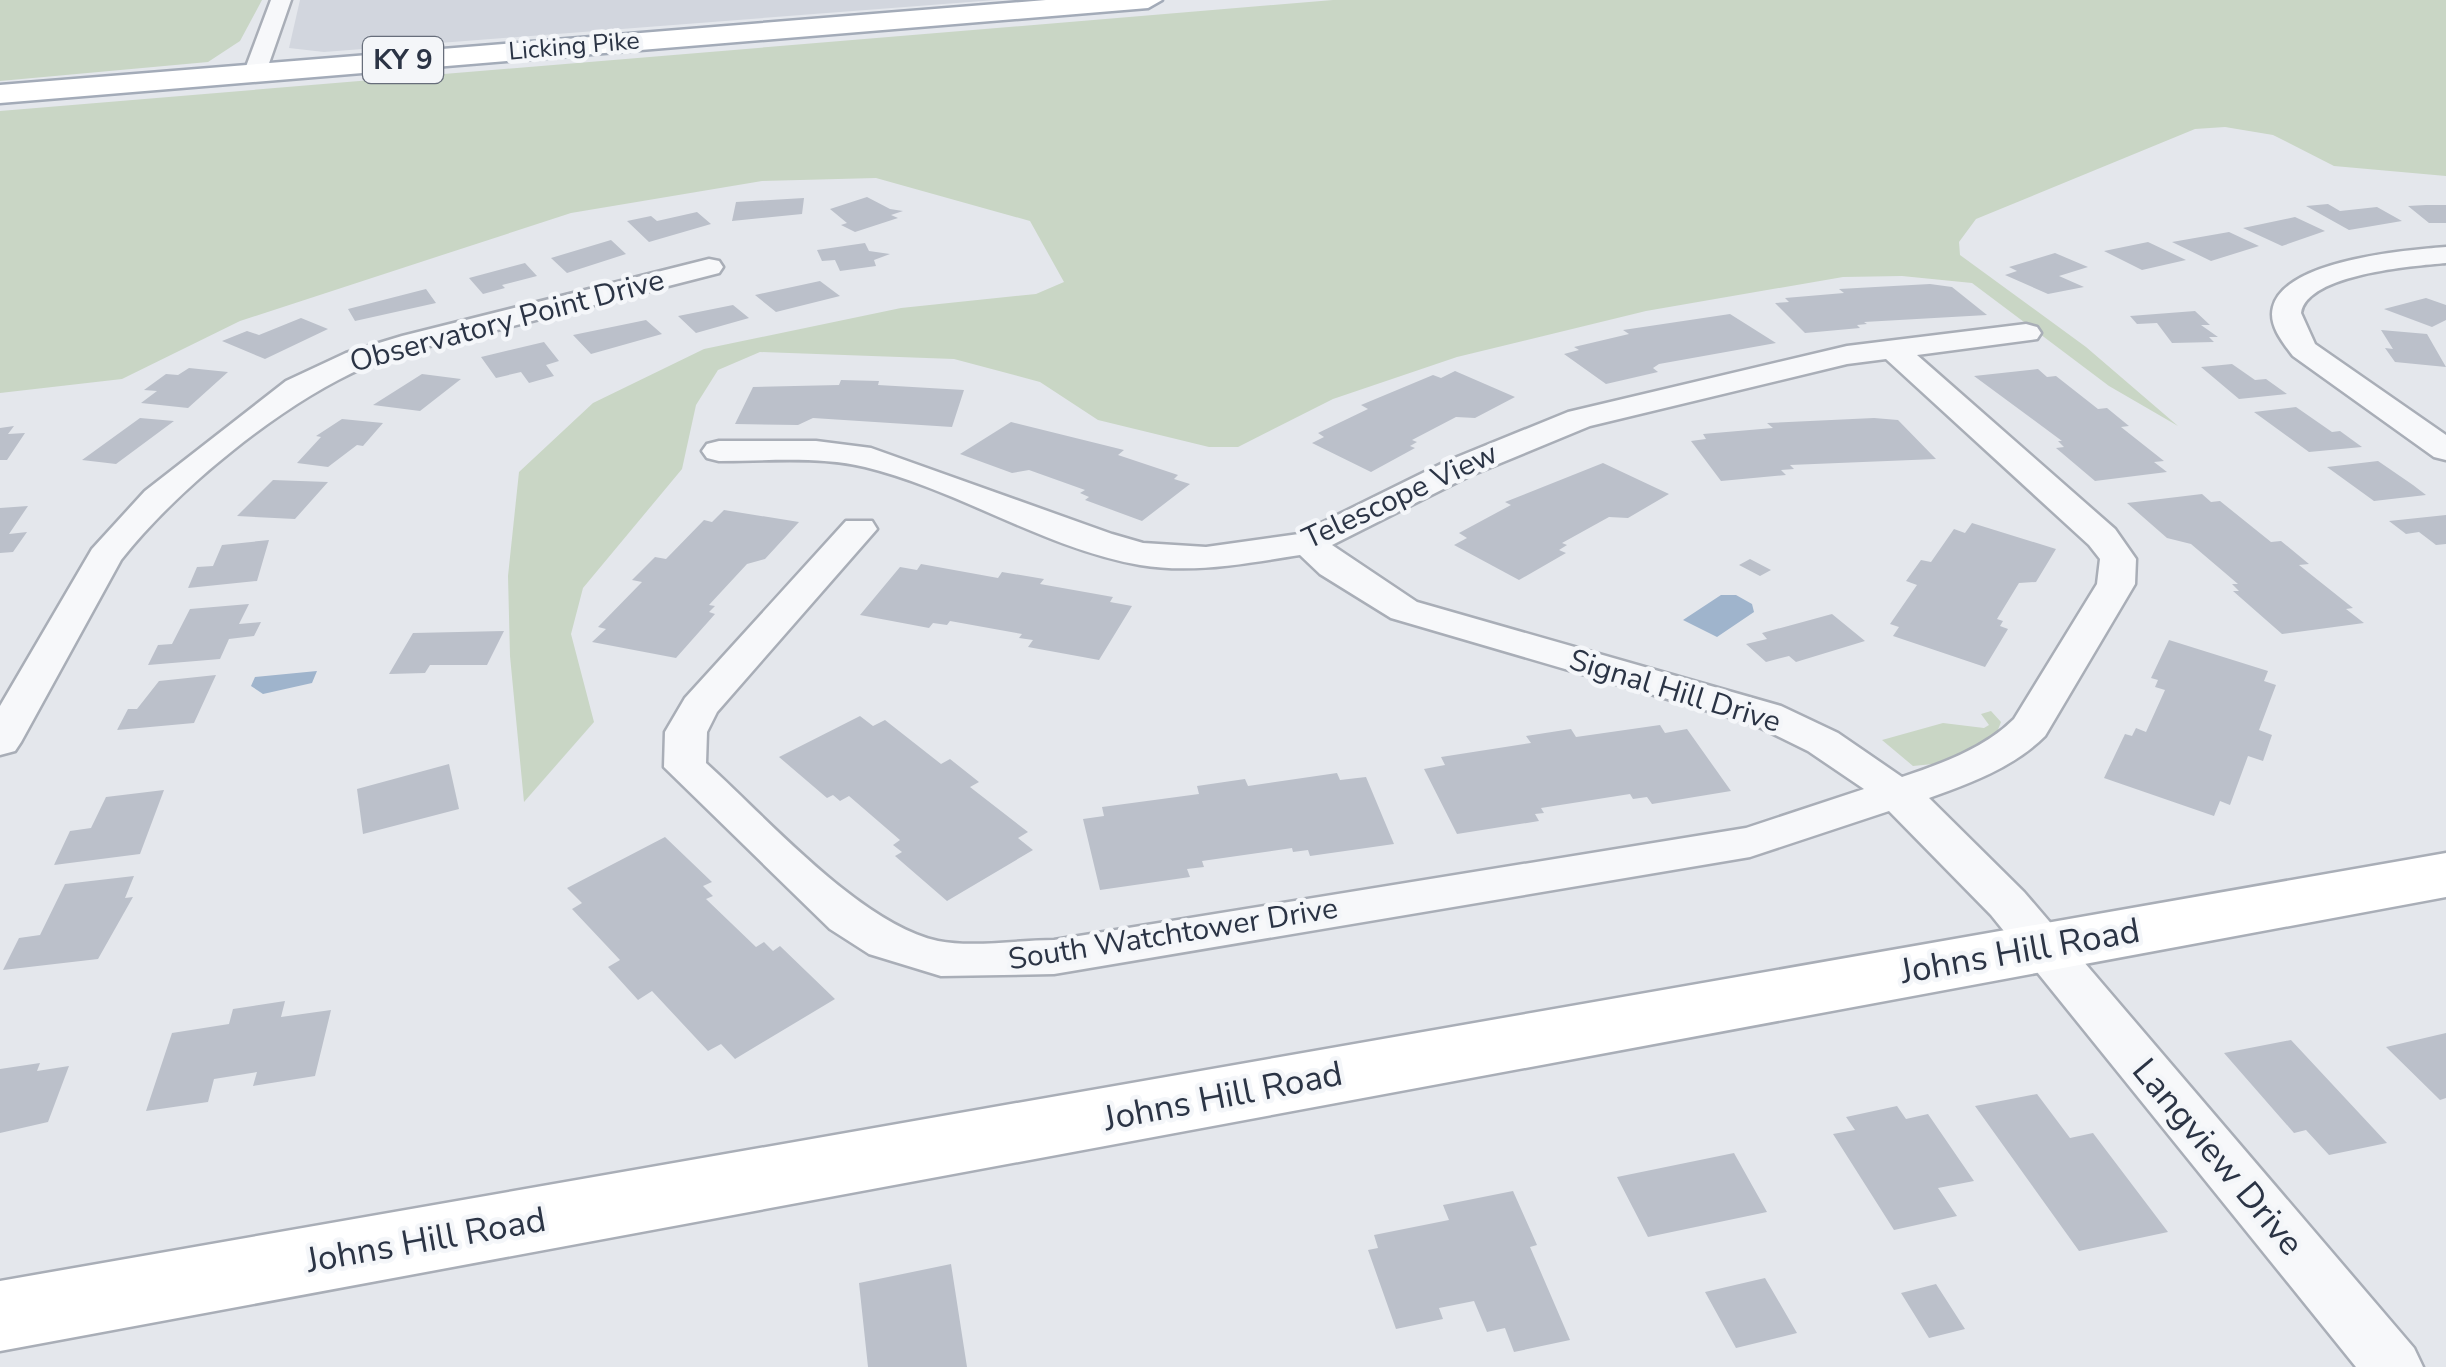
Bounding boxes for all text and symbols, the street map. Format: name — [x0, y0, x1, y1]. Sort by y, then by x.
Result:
street label: Licking Pike — [507, 23, 641, 69]
road number: KY 9 — [363, 37, 443, 83]
street label: Observatory Point Drive — [345, 259, 669, 383]
street label: Telescope View — [1296, 433, 1504, 559]
street label: Signal Hill Drive — [1564, 639, 1786, 743]
street label: South Watchtower Drive — [1005, 888, 1341, 980]
street label: Johns Hill Road — [1896, 907, 2143, 995]
street label: Langview Drive — [2122, 1048, 2314, 1266]
street label: Johns Hill Road — [1099, 1050, 1346, 1142]
street label: Johns Hill Road — [302, 1196, 549, 1284]

